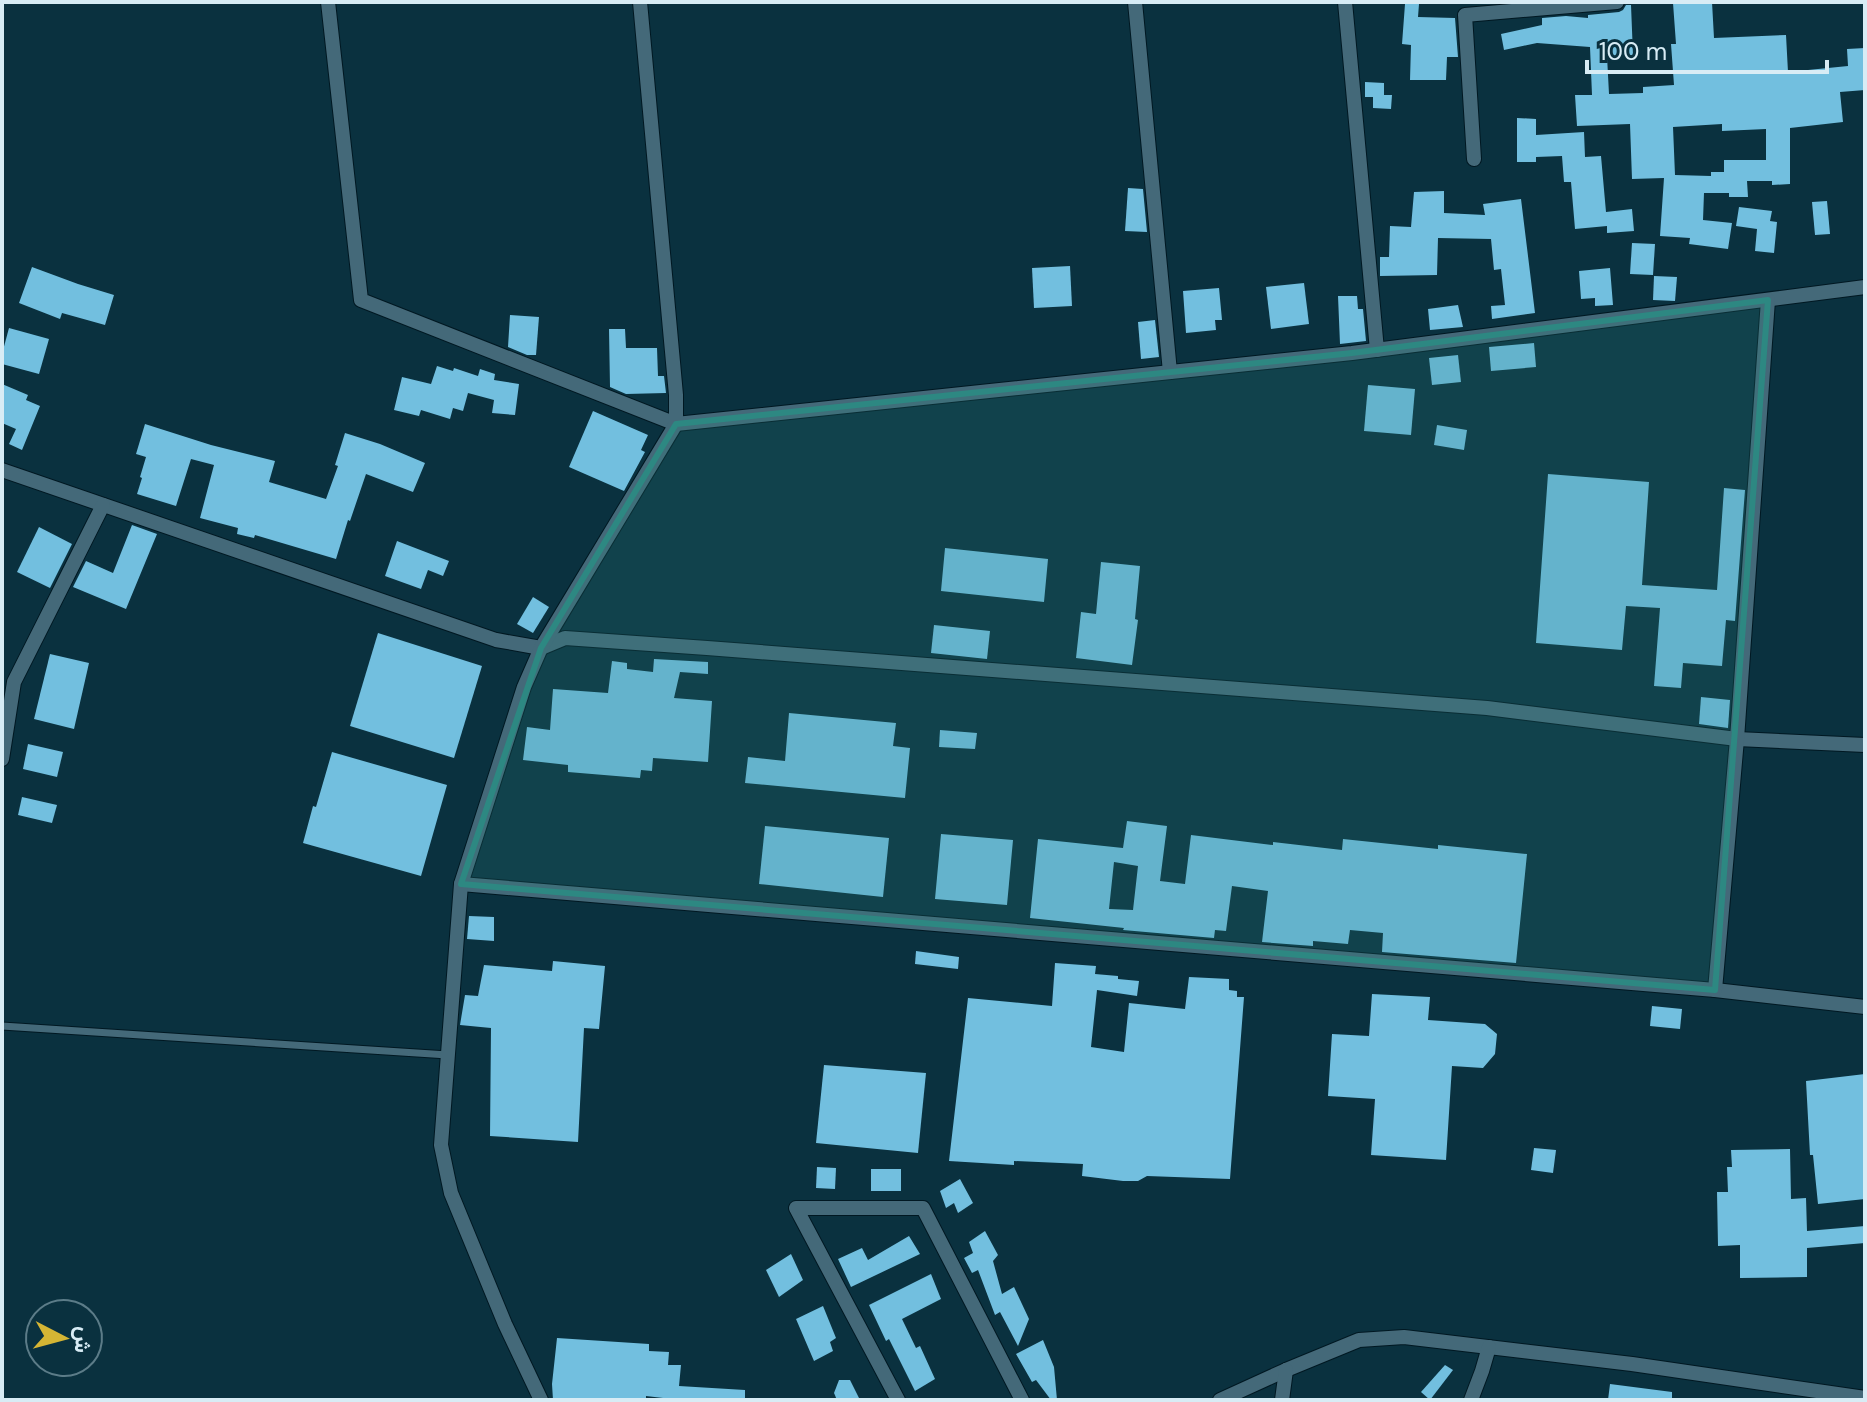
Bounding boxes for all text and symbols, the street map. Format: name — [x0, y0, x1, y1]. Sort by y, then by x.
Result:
scale bar — [1587, 24, 1827, 74]
text: 100 m — [1599, 36, 1667, 67]
north arrow — [24, 1298, 104, 1378]
text: ش — [68, 1325, 99, 1355]

